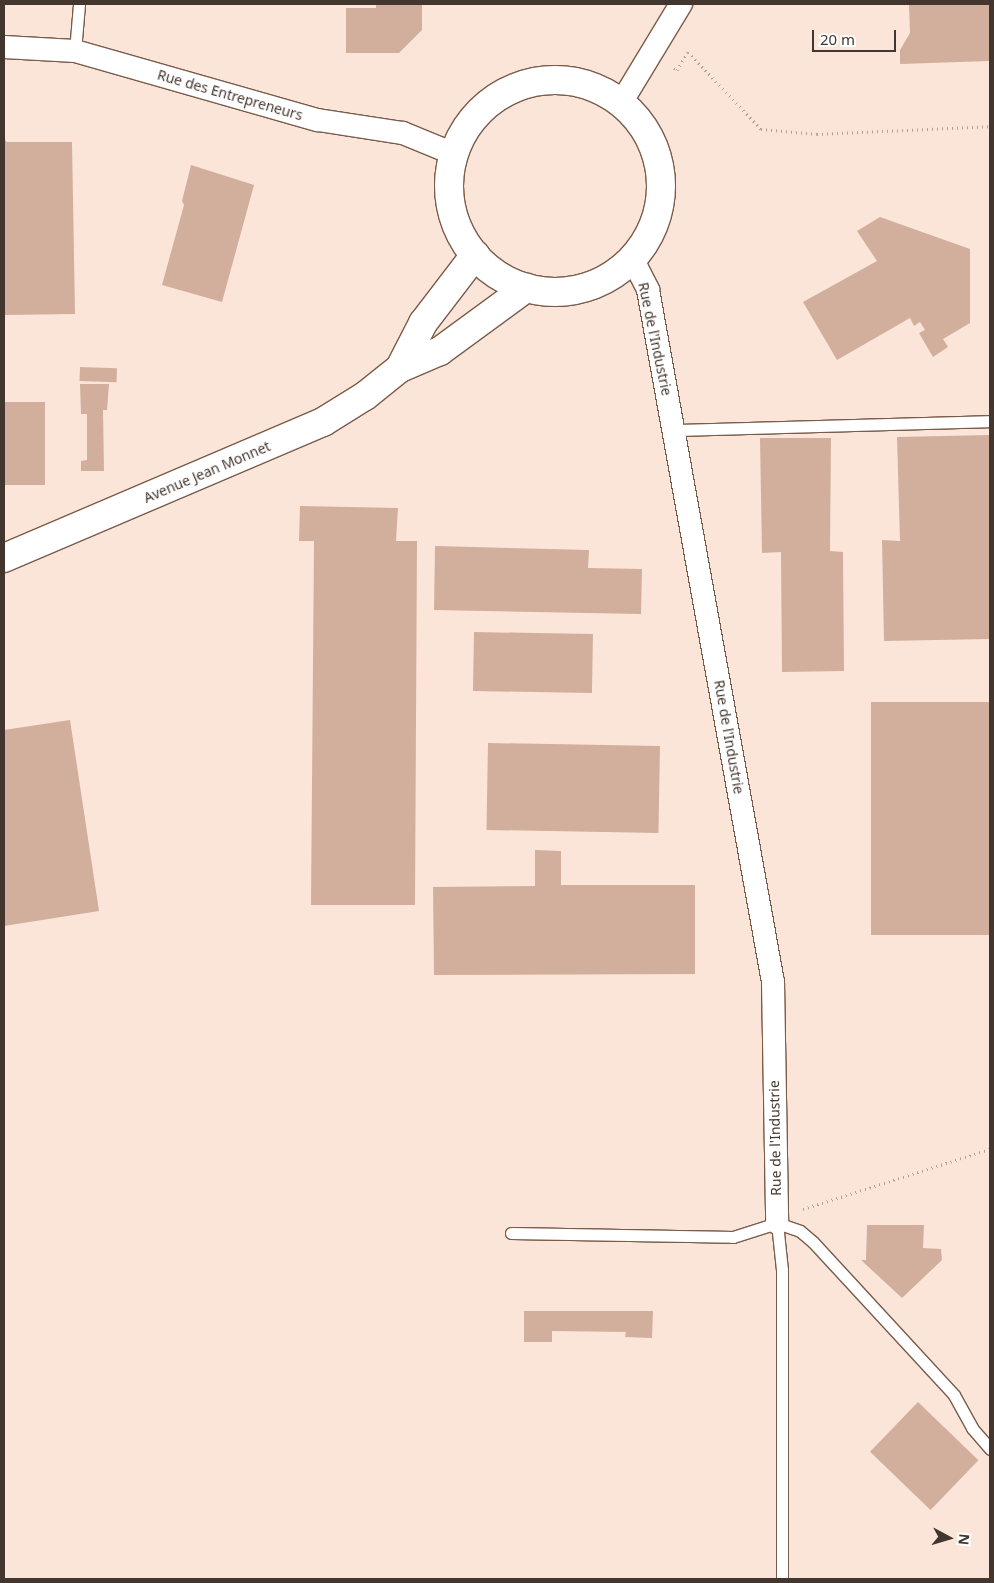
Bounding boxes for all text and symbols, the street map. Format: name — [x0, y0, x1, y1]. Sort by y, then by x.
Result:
scale bar — [814, 20, 898, 52]
text: 20 m — [820, 29, 855, 49]
street label: Rue des Entrepreneurs — [155, 66, 305, 124]
street label: Rue de l'Industrie — [635, 281, 675, 397]
street label: Avenue Jean Monnet — [141, 438, 273, 506]
street label: Rue de l'Industrie — [711, 679, 747, 795]
street label: Rue de l'Industrie — [766, 1080, 784, 1196]
north arrow — [924, 1513, 974, 1563]
text: N — [954, 1533, 974, 1546]

